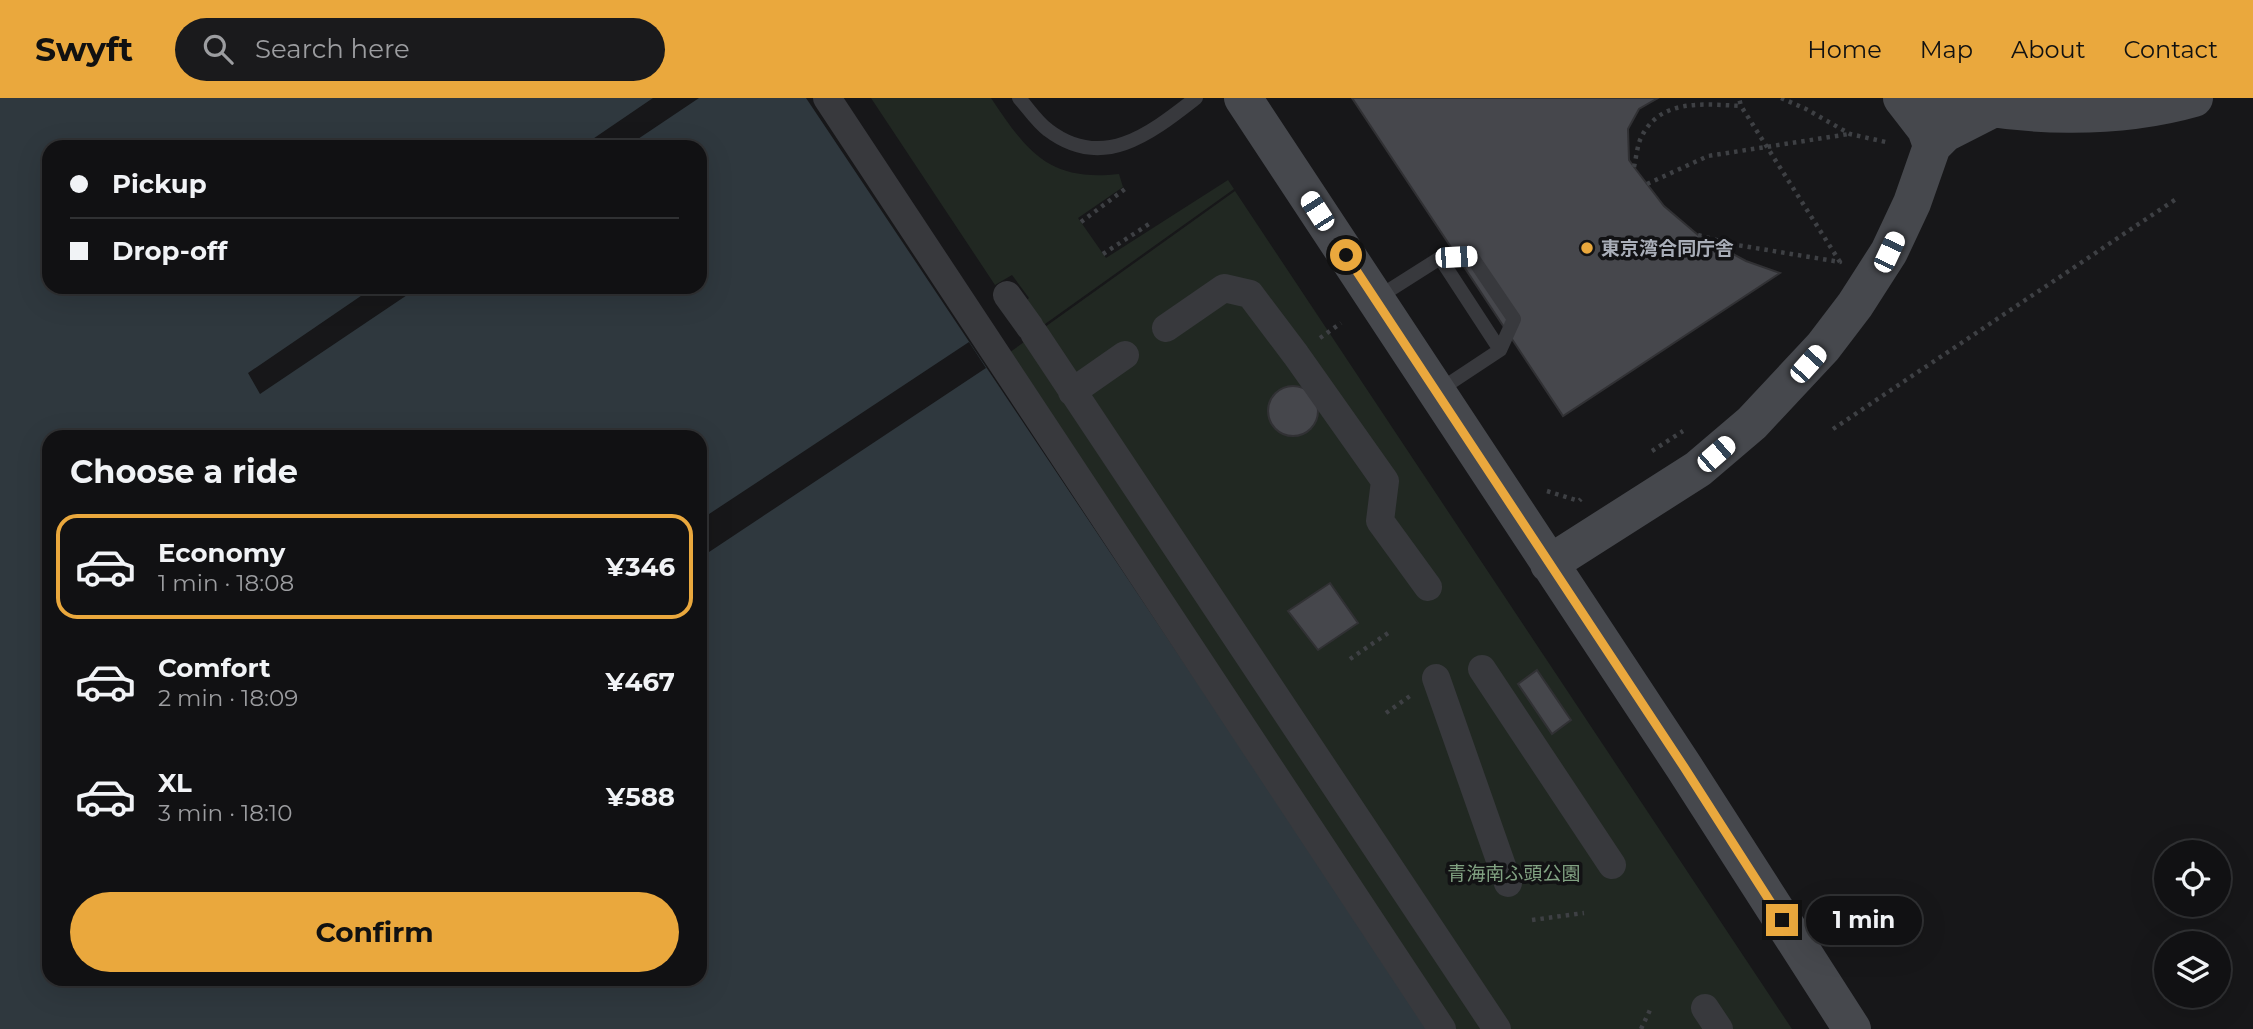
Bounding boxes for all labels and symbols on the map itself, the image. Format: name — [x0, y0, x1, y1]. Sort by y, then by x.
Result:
car — [1297, 188, 1338, 234]
car — [1871, 229, 1908, 275]
place label: 東京湾合同庁舎 — [1601, 237, 1734, 260]
route start — [1330, 239, 1362, 271]
marker: 東京湾合同庁舎 — [1579, 240, 1595, 256]
car — [1435, 245, 1478, 269]
car — [1787, 341, 1830, 387]
car — [1694, 432, 1739, 476]
park label: 青海南ふ頭公園 — [1447, 862, 1581, 885]
callout: 1 min — [1806, 896, 1922, 944]
route end — [1766, 904, 1798, 936]

